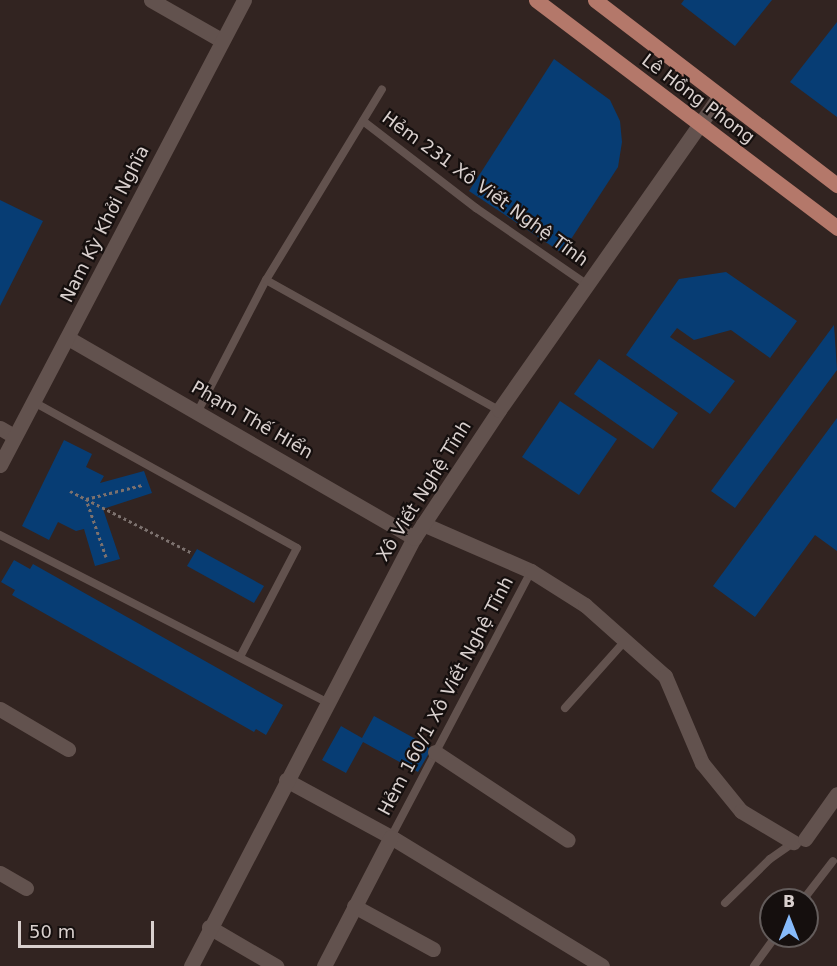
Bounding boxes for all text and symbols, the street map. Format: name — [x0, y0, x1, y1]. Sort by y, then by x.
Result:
street label: Lê Hồng Phong — [637, 50, 759, 148]
street label: Hẻm 231 Xô Viết Nghệ Tĩnh — [378, 107, 592, 271]
street label: Nam Kỳ Khởi Nghĩa — [56, 142, 154, 306]
street label: Phạm Thế Hiển — [187, 376, 317, 464]
street label: Xô Viết Nghệ Tĩnh — [372, 417, 476, 565]
street label: Hẻm 160/1 Xô Viết Nghệ Tĩnh — [374, 573, 518, 819]
north arrow — [759, 888, 819, 948]
text: B — [783, 892, 795, 911]
scale bar — [21, 909, 158, 947]
text: 50 m — [29, 921, 75, 942]

